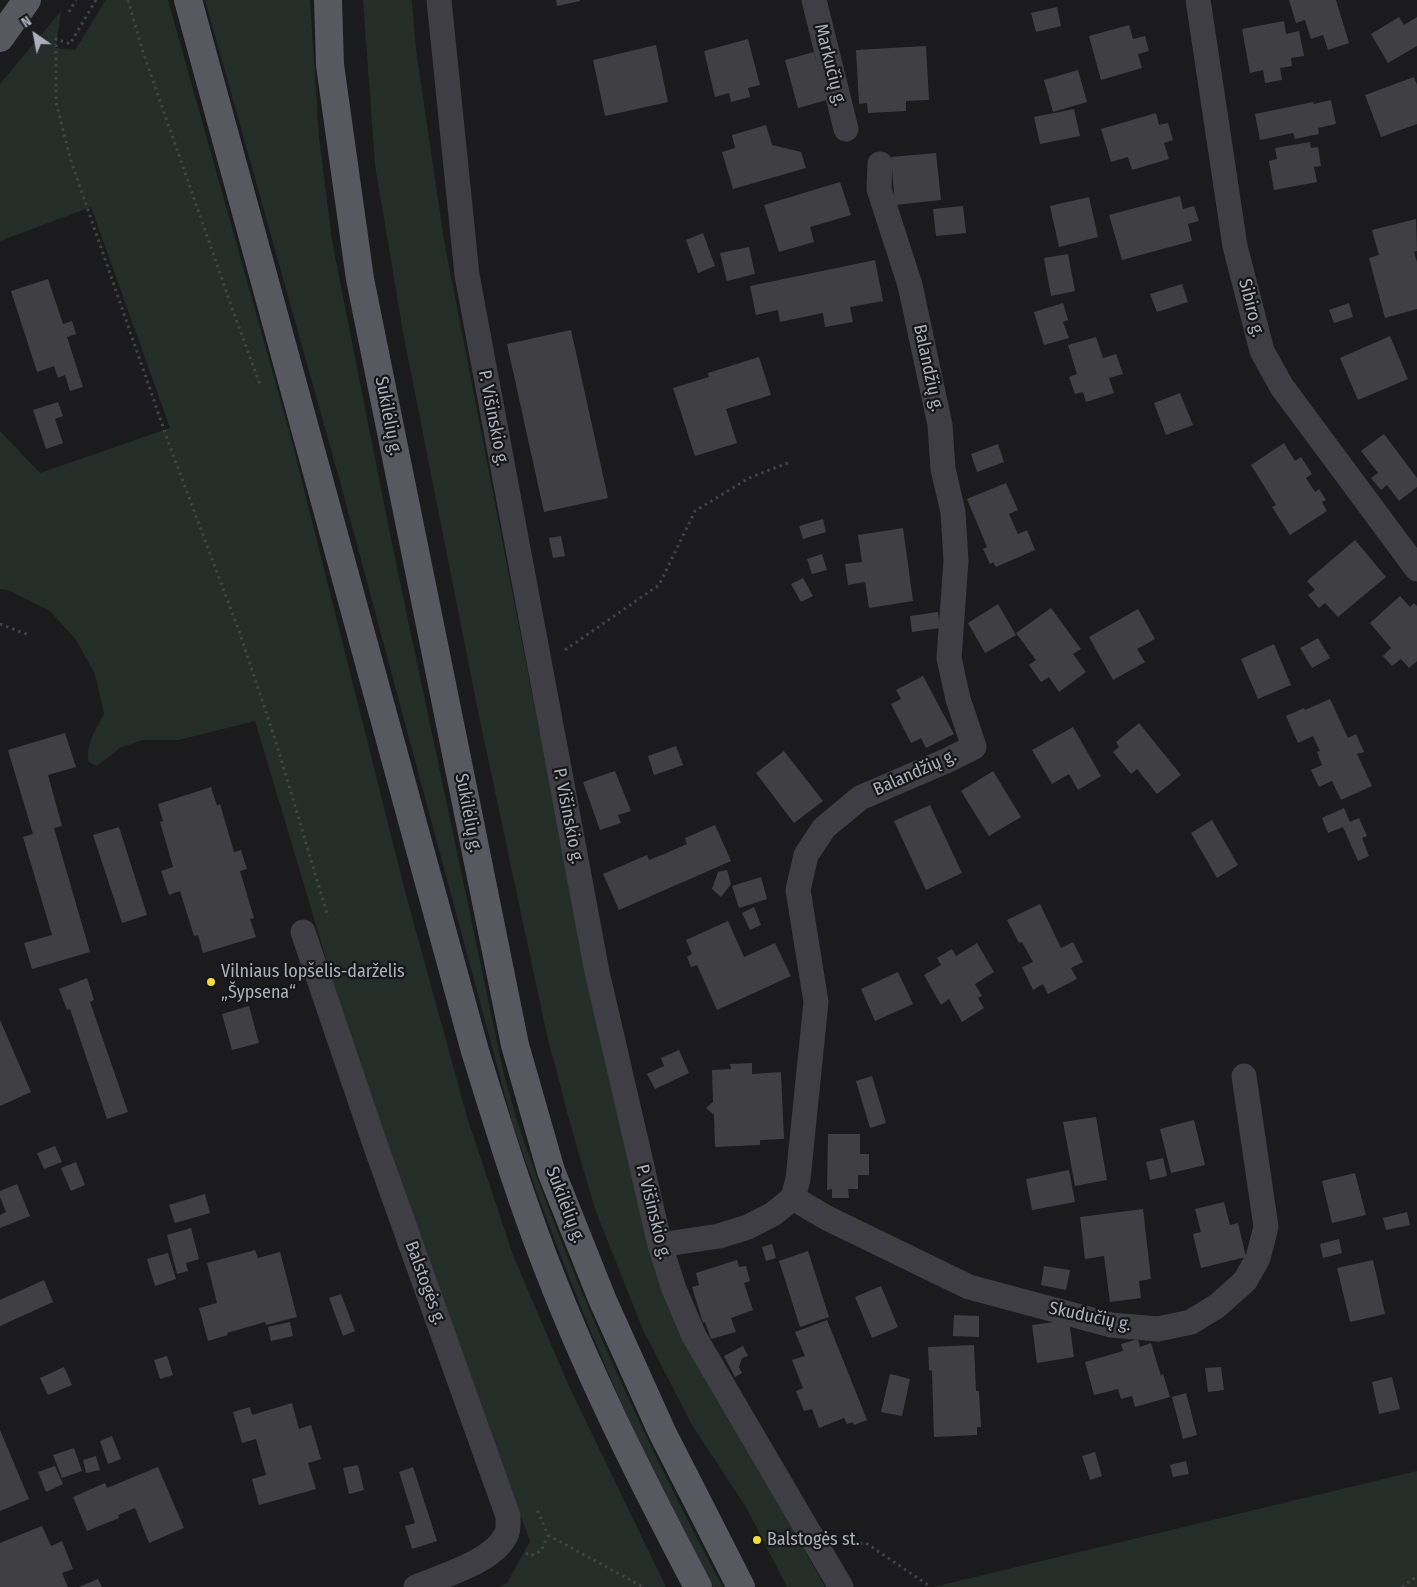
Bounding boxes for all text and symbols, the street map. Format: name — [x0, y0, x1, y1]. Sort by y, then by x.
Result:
north arrow — [10, 10, 60, 60]
text: N — [18, 13, 35, 31]
street label: Markučių g. — [809, 22, 851, 108]
street label: Sibiro g. — [1233, 277, 1269, 339]
street label: Balandžių g. — [908, 322, 948, 414]
street label: P. Višinskio g. — [473, 368, 513, 468]
street label: Sukilėlių g. — [370, 375, 406, 457]
street label: Balandžių g. — [870, 745, 960, 801]
street label: P. Višinskio g. — [548, 766, 588, 866]
street label: Sukilėlių g. — [450, 772, 486, 854]
place label: Vilniaus lopšelis-darželis „Šypsena“ — [221, 961, 405, 1004]
marker: Vilniaus lopšelis-darželis „Šypsena“ — [205, 976, 217, 988]
street label: P. Višinskio g. — [631, 1162, 675, 1262]
street label: Sukilėlių g. — [541, 1164, 589, 1246]
street label: Balstogės g. — [400, 1238, 450, 1328]
street label: Skudučių g. — [1047, 1298, 1133, 1336]
place label: Balstogės st. — [767, 1529, 859, 1551]
marker: Balstogės st. — [751, 1534, 763, 1546]

